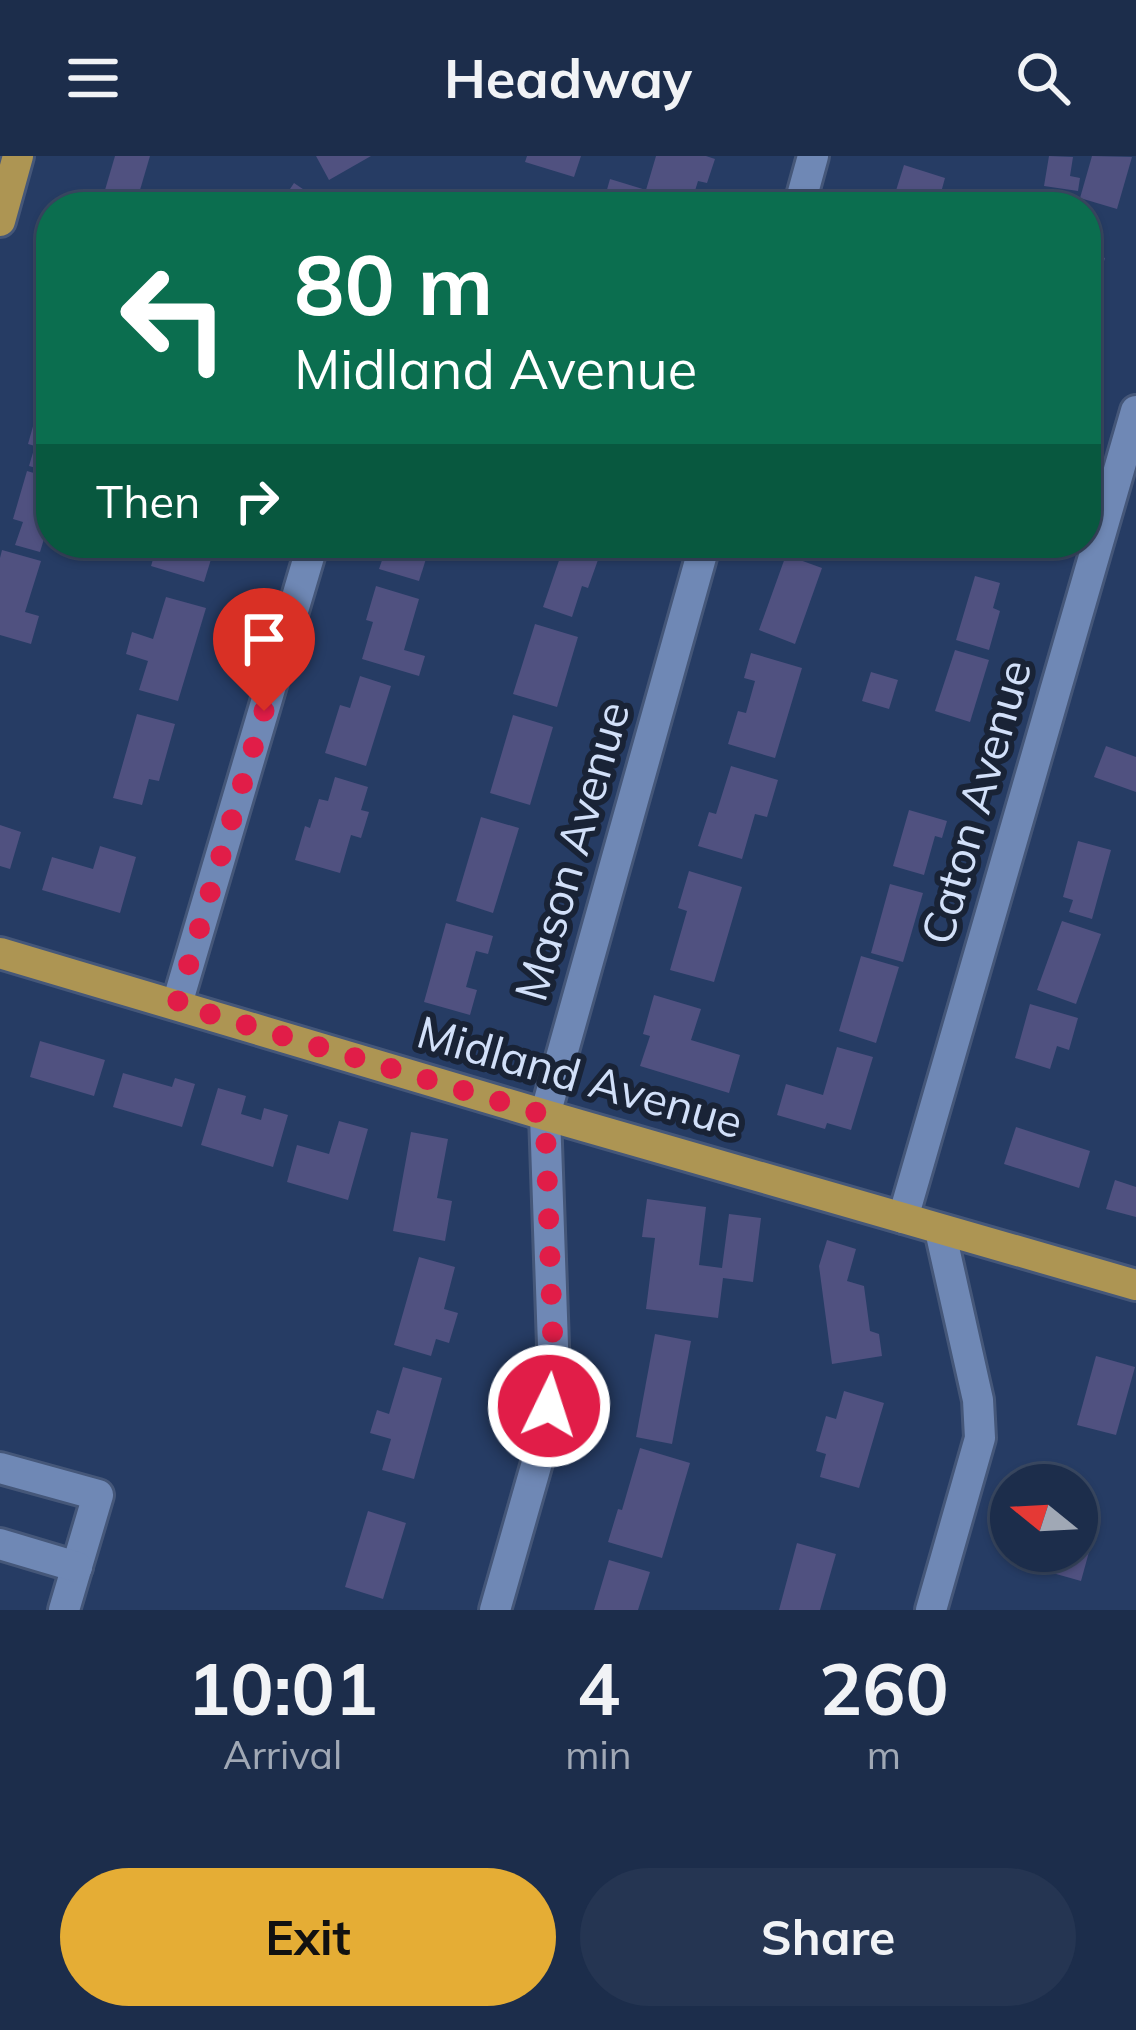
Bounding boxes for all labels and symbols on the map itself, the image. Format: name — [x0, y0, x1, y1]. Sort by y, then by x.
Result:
pin — [213, 588, 315, 711]
street label: Caton Avenue — [908, 653, 1042, 950]
street label: Mason Avenue — [502, 695, 640, 1007]
street label: Midland Avenue — [411, 1003, 749, 1149]
position arrow — [486, 1343, 612, 1469]
north arrow — [990, 1464, 1098, 1572]

